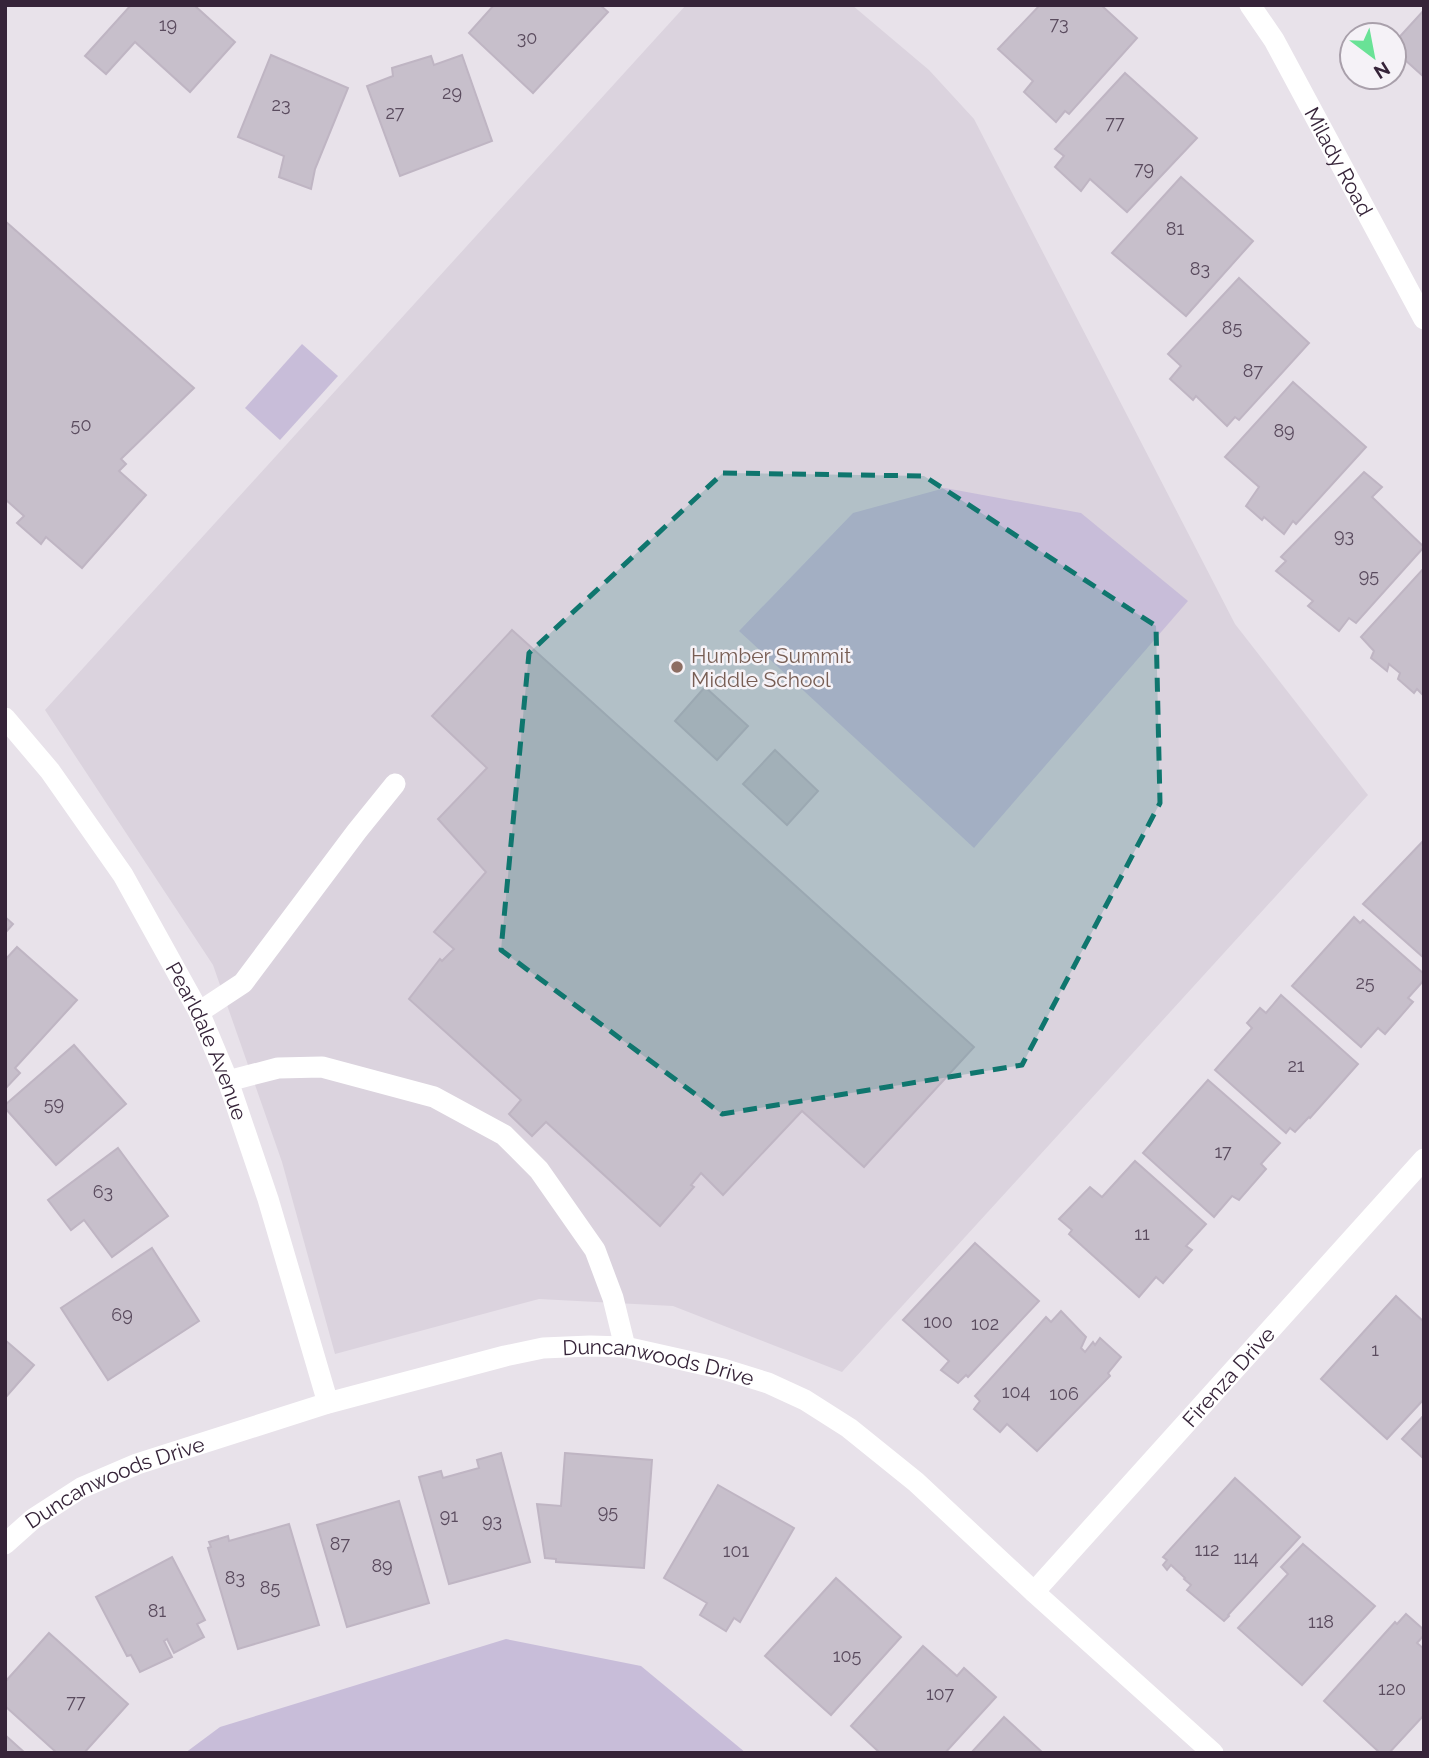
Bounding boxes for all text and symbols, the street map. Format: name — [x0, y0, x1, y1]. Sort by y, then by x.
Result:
house number: 73 — [1049, 13, 1069, 34]
house number: 19 — [159, 14, 177, 35]
north arrow — [1338, 21, 1408, 91]
house number: 30 — [517, 27, 537, 48]
text: N — [1370, 57, 1394, 84]
house number: 29 — [442, 82, 462, 103]
house number: 23 — [272, 94, 291, 115]
house number: 27 — [385, 102, 405, 123]
street label: Milady Road — [1300, 102, 1379, 220]
house number: 77 — [1105, 112, 1125, 133]
house number: 79 — [1134, 158, 1154, 179]
house number: 81 — [1166, 218, 1184, 239]
house number: 83 — [1190, 258, 1210, 279]
house number: 85 — [1222, 317, 1242, 338]
house number: 87 — [1243, 360, 1264, 381]
house number: 50 — [71, 414, 91, 435]
house number: 89 — [1273, 420, 1295, 441]
house number: 93 — [1334, 525, 1354, 546]
house number: 95 — [1359, 565, 1379, 586]
place label: Humber Summit Middle School — [691, 643, 851, 692]
marker: Humber Summit Middle School — [669, 659, 685, 675]
street label: Pearldale Avenue — [161, 957, 253, 1123]
house number: 25 — [1355, 972, 1375, 993]
house number: 21 — [1287, 1055, 1305, 1076]
house number: 59 — [44, 1093, 64, 1114]
house number: 17 — [1214, 1141, 1232, 1162]
house number: 63 — [93, 1181, 113, 1202]
house number: 11 — [1134, 1223, 1150, 1244]
house number: 69 — [111, 1304, 133, 1325]
house number: 100 — [923, 1311, 953, 1332]
house number: 102 — [971, 1313, 999, 1334]
street label: Firenza Drive — [1177, 1321, 1279, 1432]
street label: Duncanwoods Drive — [562, 1333, 757, 1390]
house number: 1 — [1371, 1339, 1379, 1360]
house number: 104 — [1002, 1381, 1030, 1402]
house number: 106 — [1049, 1383, 1079, 1404]
street label: Duncanwoods Drive — [20, 1431, 207, 1533]
house number: 95 — [598, 1501, 618, 1522]
house number: 91 — [440, 1505, 458, 1526]
house number: 93 — [482, 1510, 502, 1531]
house number: 87 — [330, 1533, 351, 1554]
house number: 112 — [1195, 1539, 1219, 1560]
house number: 101 — [723, 1540, 750, 1561]
house number: 114 — [1233, 1547, 1259, 1568]
house number: 89 — [371, 1555, 393, 1576]
house number: 83 — [225, 1567, 245, 1588]
house number: 85 — [260, 1577, 280, 1598]
house number: 81 — [148, 1600, 166, 1621]
house number: 118 — [1308, 1611, 1334, 1632]
house number: 105 — [833, 1645, 861, 1666]
house number: 120 — [1378, 1678, 1406, 1699]
house number: 107 — [926, 1683, 954, 1704]
house number: 77 — [66, 1691, 86, 1712]

